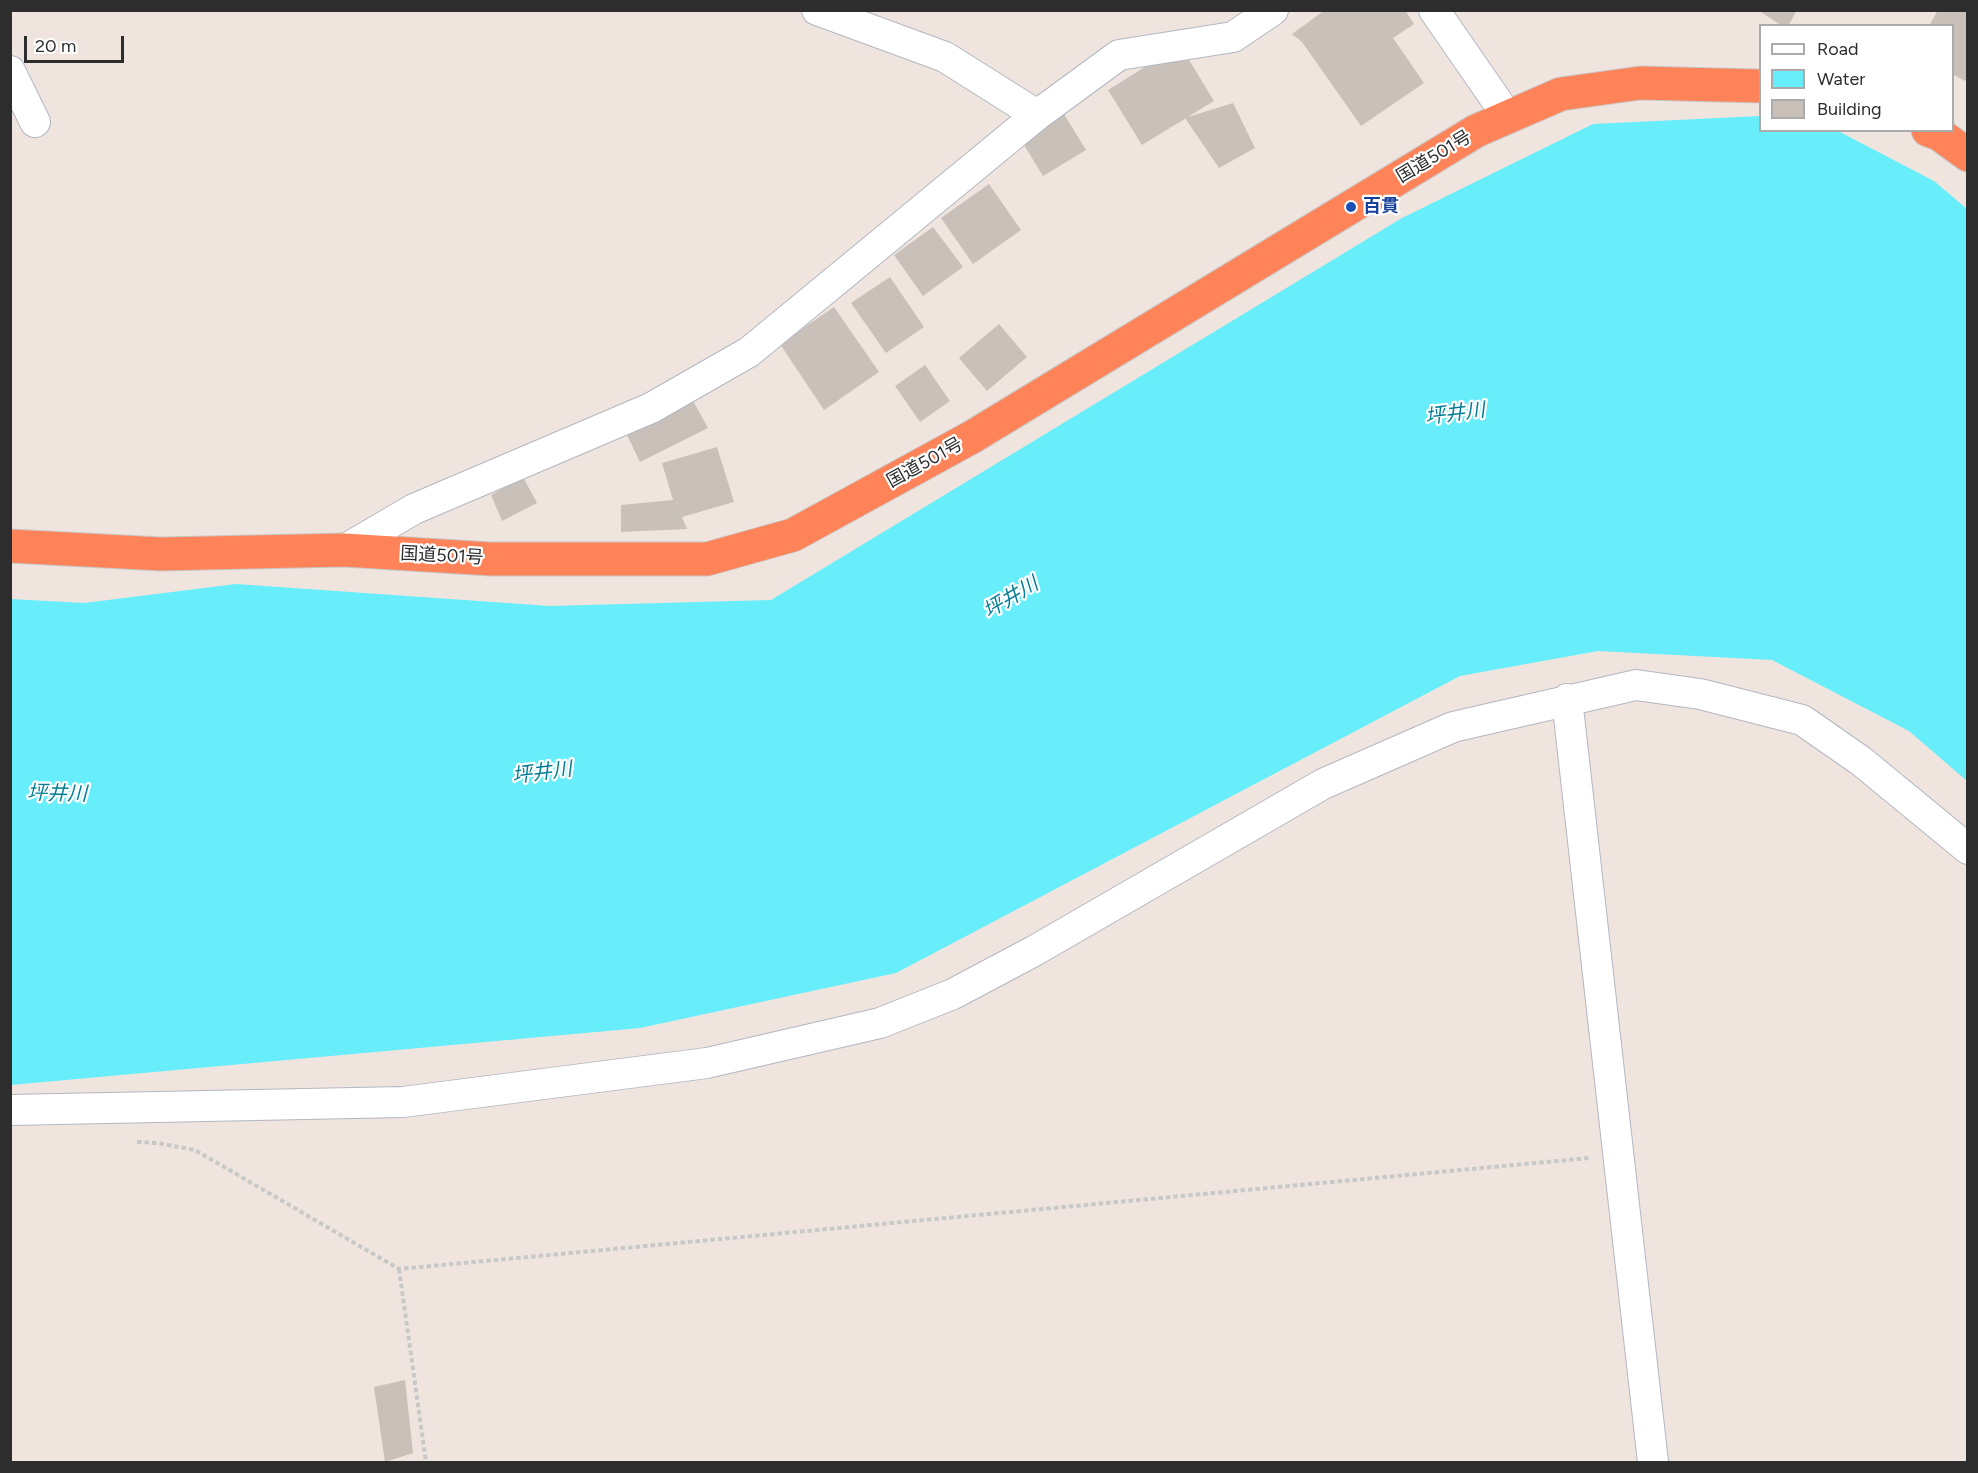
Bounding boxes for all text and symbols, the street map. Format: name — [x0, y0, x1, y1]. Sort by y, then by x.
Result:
scale bar — [27, 24, 128, 62]
legend — [1759, 24, 1954, 132]
text: 20 m — [35, 35, 76, 57]
text: Road — [1817, 38, 1858, 60]
text: Water — [1817, 68, 1865, 90]
text: Building — [1817, 98, 1882, 120]
street label: 国道501号 — [1393, 126, 1475, 188]
place label: 百貫 — [1363, 196, 1399, 218]
marker: 百貫 — [1344, 200, 1358, 214]
water label: 坪井川 — [1424, 398, 1486, 430]
street label: 国道501号 — [883, 433, 967, 493]
street label: 国道501号 — [400, 543, 484, 569]
water label: 坪井川 — [979, 572, 1043, 624]
water label: 坪井川 — [511, 757, 573, 789]
water label: 坪井川 — [27, 781, 87, 807]

